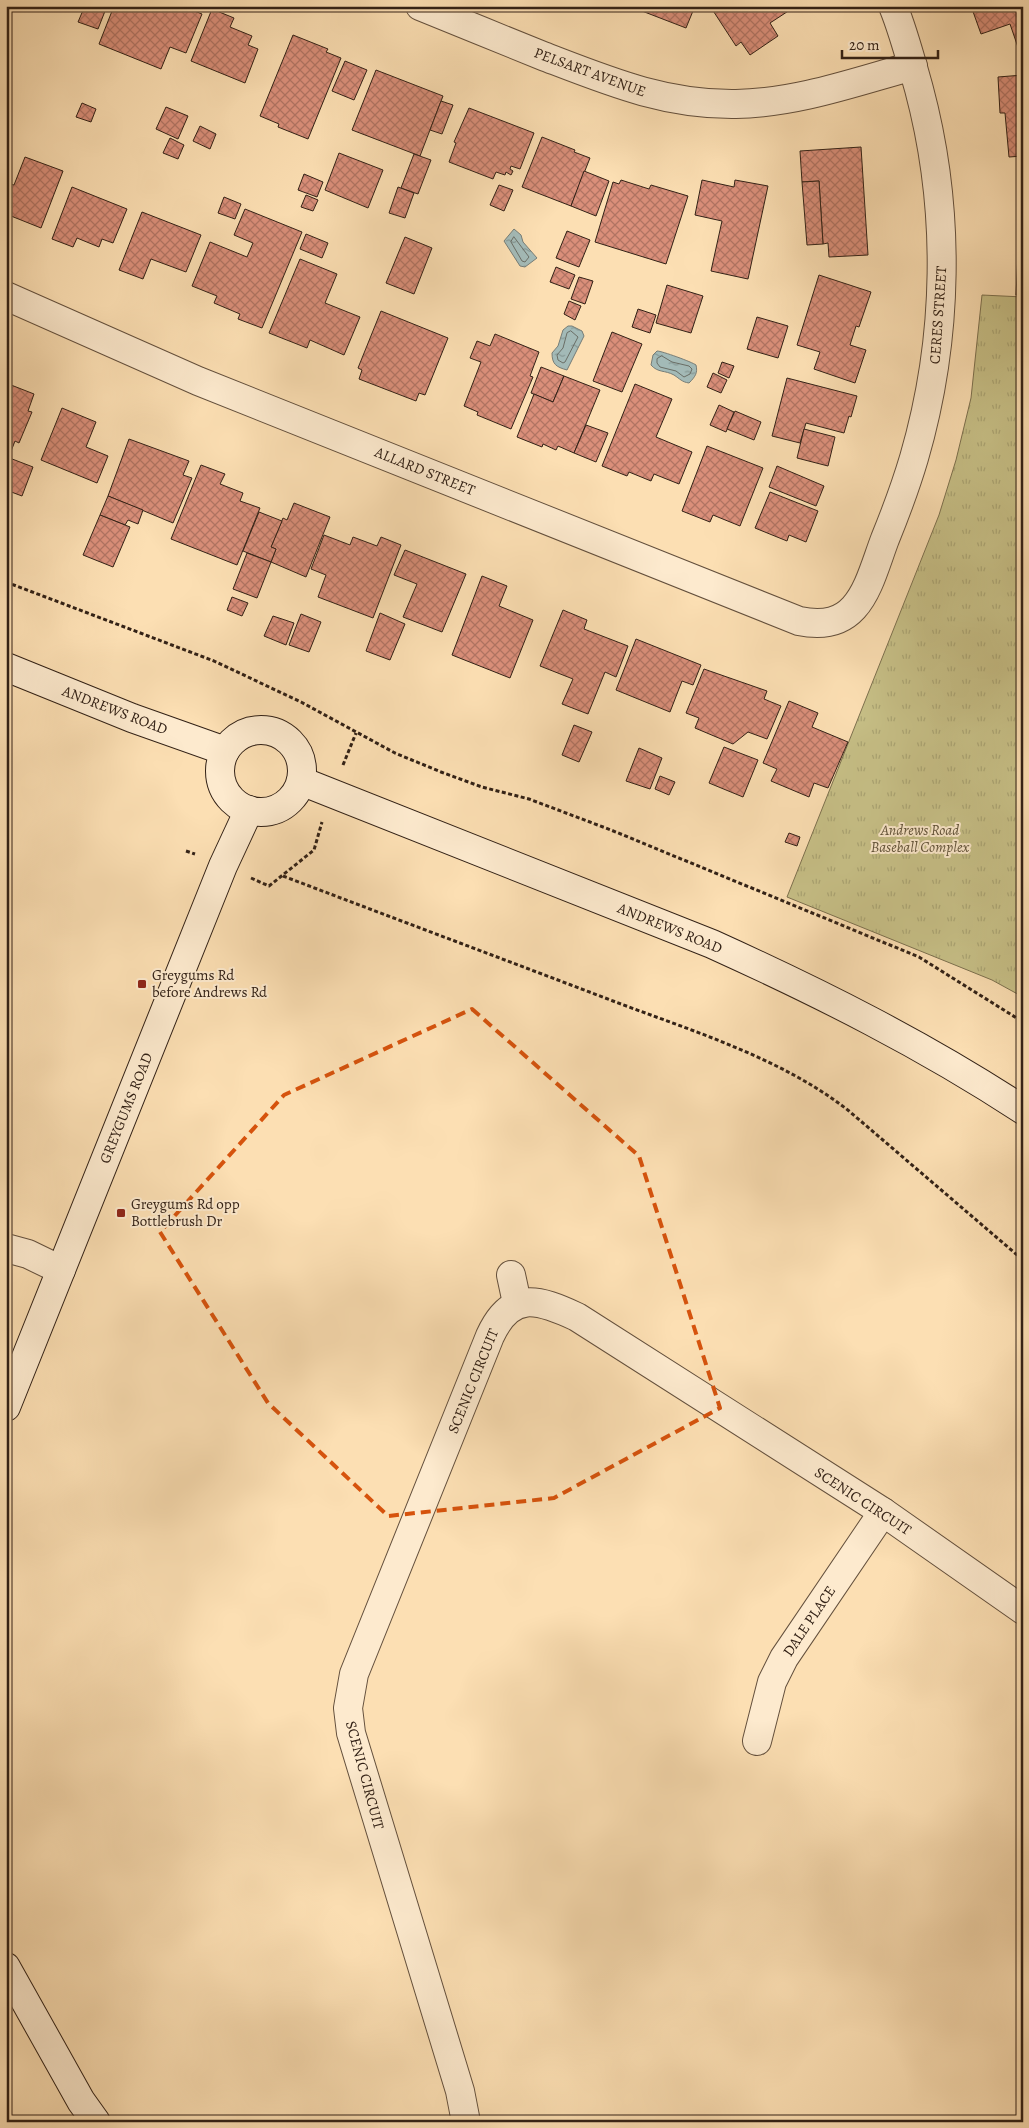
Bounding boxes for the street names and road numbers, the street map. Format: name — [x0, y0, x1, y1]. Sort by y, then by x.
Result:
street label: PELSART AVENUE — [531, 42, 649, 102]
street label: CERES STREET — [925, 264, 951, 365]
street label: ALLARD STREET — [371, 441, 479, 501]
street label: ANDREWS ROAD — [59, 680, 171, 739]
street label: ANDREWS ROAD — [614, 897, 725, 958]
street label: GREYGUMS ROAD — [95, 1050, 157, 1166]
street label: SCENIC CIRCUIT — [443, 1325, 503, 1436]
street label: SCENIC CIRCUIT — [811, 1462, 916, 1540]
street label: DALE PLACE — [778, 1582, 840, 1660]
street label: SCENIC CIRCUIT — [341, 1719, 389, 1832]

